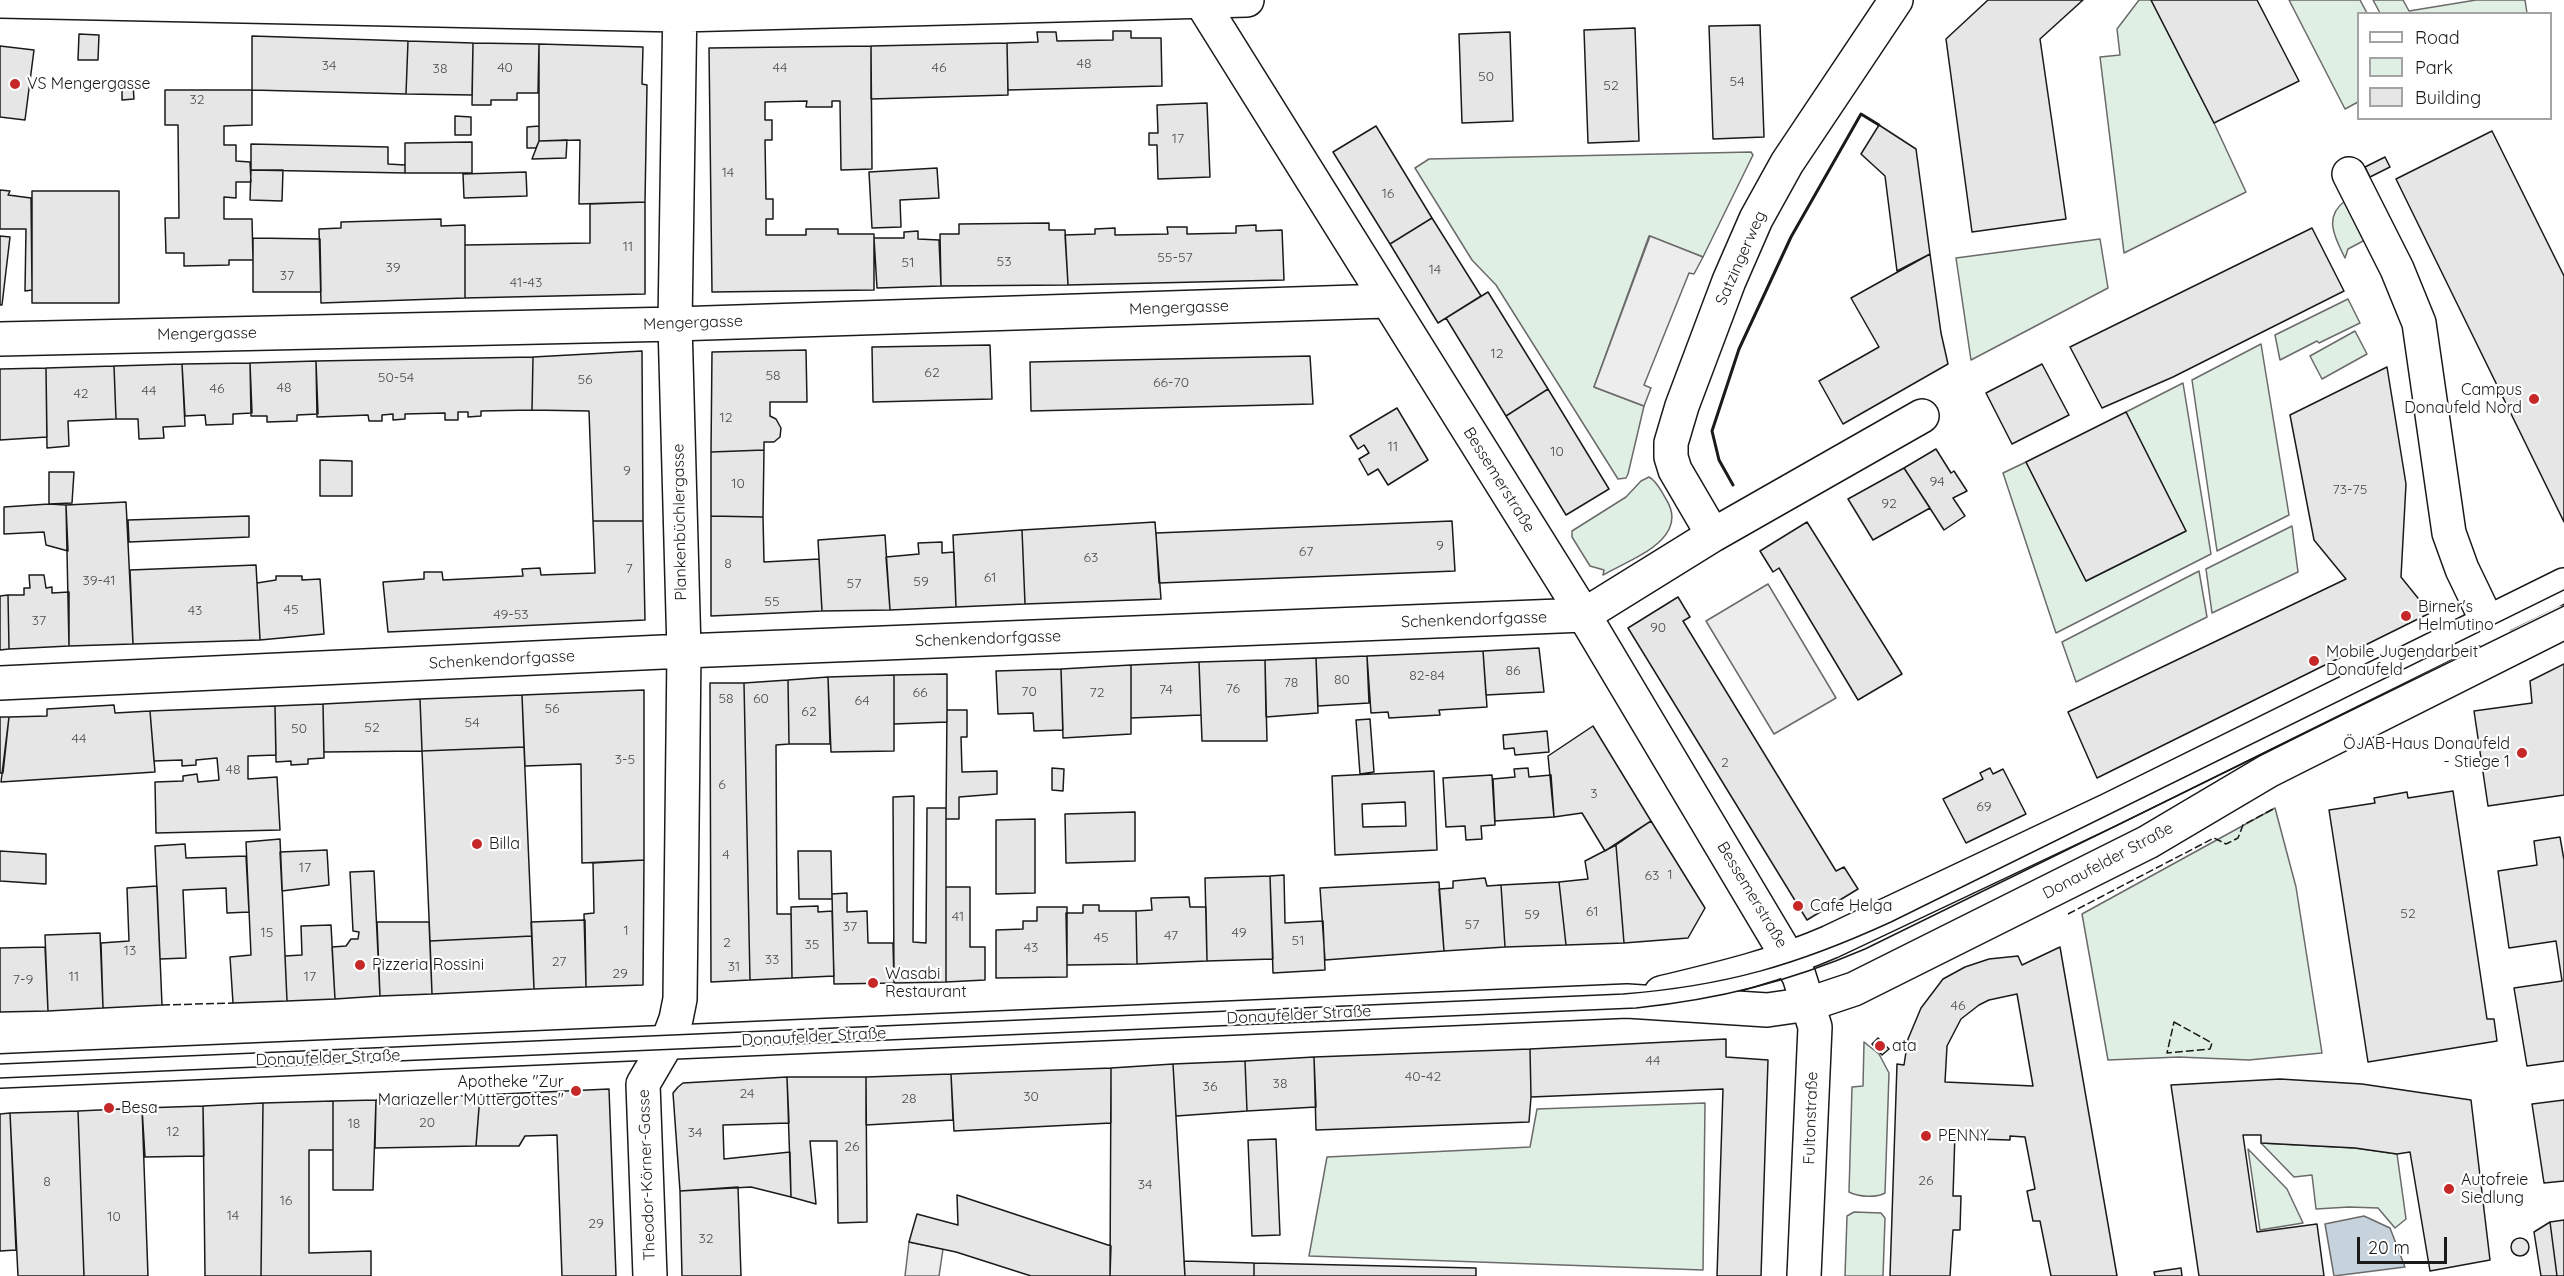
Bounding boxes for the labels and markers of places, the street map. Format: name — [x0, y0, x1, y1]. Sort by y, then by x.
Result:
place label: VS Mengergasse — [27, 74, 151, 94]
marker: VS Mengergasse — [8, 77, 22, 91]
place label: Campus Donaufeld Nord — [2404, 380, 2522, 418]
marker: Campus Donaufeld Nord — [2527, 392, 2541, 406]
place label: Birner's Helmutino — [2418, 597, 2494, 635]
marker: Birner's Helmutino — [2399, 609, 2413, 623]
place label: Mobile Jugendarbeit Donaufeld — [2326, 642, 2478, 680]
marker: Mobile Jugendarbeit Donaufeld — [2307, 654, 2321, 668]
place label: ÖJAB-Haus Donaufeld - Stiege 1 — [2343, 734, 2510, 772]
marker: ÖJAB-Haus Donaufeld - Stiege 1 — [2515, 746, 2529, 760]
place label: Billa — [489, 834, 520, 854]
marker: Billa — [470, 837, 484, 851]
place label: Cafe Helga — [1810, 896, 1892, 916]
marker: Cafe Helga — [1791, 899, 1805, 913]
place label: Pizzeria Rossini — [372, 955, 484, 975]
marker: Pizzeria Rossini — [353, 958, 367, 972]
place label: Wasabi Restaurant — [885, 964, 967, 1002]
marker: Wasabi Restaurant — [866, 976, 880, 990]
place label: ata — [1892, 1036, 1917, 1056]
marker: ata — [1873, 1039, 1887, 1053]
place label: Apotheke "Zur Mariazeller Muttergottes" — [378, 1072, 564, 1110]
marker: Apotheke "Zur Mariazeller Muttergottes" — [569, 1084, 583, 1098]
place label: Besa — [121, 1098, 158, 1118]
marker: Besa — [102, 1101, 116, 1115]
place label: PENNY — [1938, 1126, 1989, 1146]
marker: PENNY — [1919, 1129, 1933, 1143]
place label: Autofreie Siedlung — [2461, 1170, 2528, 1208]
marker: Autofreie Siedlung — [2442, 1182, 2456, 1196]

